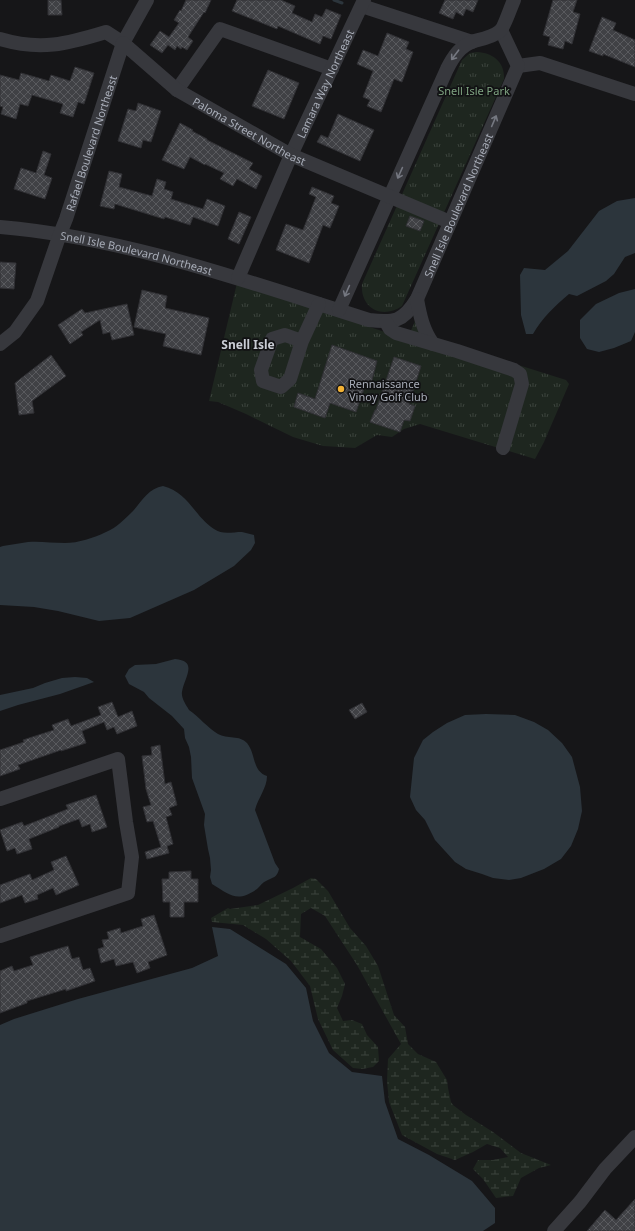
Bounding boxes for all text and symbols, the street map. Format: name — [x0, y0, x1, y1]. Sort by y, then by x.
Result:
street label: Lamara Way Northeast — [293, 27, 357, 140]
one-way arrow — [451, 50, 460, 61]
street label: Rafael Boulevard Northeast — [62, 73, 120, 213]
park label: Snell Isle Park — [438, 83, 510, 98]
street label: Paloma Street Northeast — [190, 93, 308, 168]
one-way arrow — [491, 116, 498, 128]
street label: Snell Isle Boulevard Northeast — [420, 131, 496, 280]
one-way arrow — [396, 166, 403, 178]
street label: Snell Isle Boulevard Northeast — [59, 227, 214, 278]
one-way arrow — [343, 285, 350, 297]
district label: Snell Isle — [221, 336, 275, 353]
place label: Rennaissance Vinoy Golf Club — [349, 376, 428, 404]
marker: Rennaissance Vinoy Golf Club — [336, 384, 346, 394]

